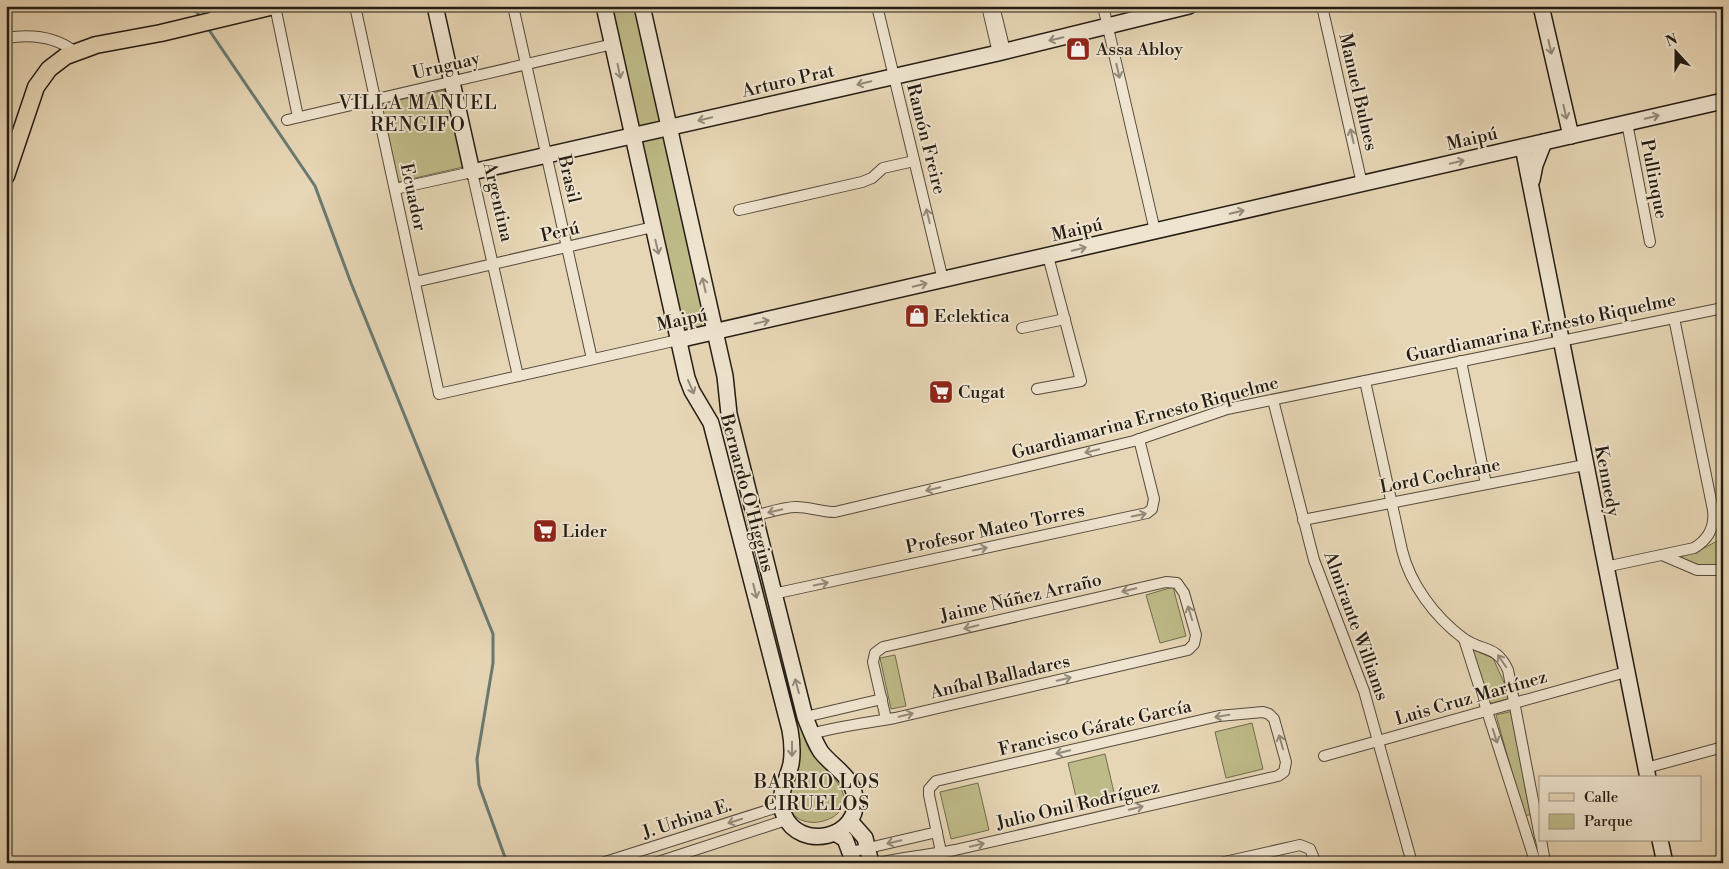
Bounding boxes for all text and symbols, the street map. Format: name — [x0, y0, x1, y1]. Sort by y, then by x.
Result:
north arrow — [1652, 28, 1702, 78]
text: N — [1663, 30, 1680, 51]
street label: Manuel Bulnes — [1333, 31, 1383, 153]
one-way arrow — [1049, 35, 1065, 44]
shop icon: Assa Abloy — [1065, 36, 1091, 62]
place label: Assa Abloy — [1095, 38, 1183, 61]
one-way arrow — [1546, 38, 1555, 54]
street label: Uruguay — [410, 47, 482, 85]
street label: Arturo Prat — [739, 59, 837, 103]
one-way arrow — [614, 62, 624, 78]
one-way arrow — [1114, 62, 1123, 78]
one-way arrow — [856, 79, 872, 88]
street label: Ramón Freire — [901, 81, 951, 197]
district label: VILLA MANUEL RENGIFO — [337, 91, 498, 137]
one-way arrow — [1561, 103, 1570, 119]
one-way arrow — [1644, 112, 1660, 121]
one-way arrow — [698, 115, 714, 124]
street label: Maipú — [1444, 122, 1500, 156]
one-way arrow — [1346, 129, 1356, 145]
street label: Pullinque — [1635, 137, 1673, 221]
street label: Brasil — [552, 152, 586, 206]
one-way arrow — [1449, 157, 1465, 166]
street label: Argentina — [477, 159, 519, 245]
street label: Ecuador — [395, 161, 431, 233]
one-way arrow — [1228, 207, 1244, 217]
one-way arrow — [923, 208, 932, 224]
street label: Maipú — [1049, 213, 1105, 247]
street label: Perú — [539, 216, 582, 248]
one-way arrow — [653, 238, 663, 254]
one-way arrow — [1070, 244, 1086, 253]
one-way arrow — [699, 278, 708, 294]
one-way arrow — [912, 280, 928, 289]
street label: Guardiamarina Ernesto Riquelme — [1404, 288, 1678, 368]
street label: Maipú — [654, 303, 710, 337]
shop icon: Eclektica — [904, 303, 930, 329]
place label: Eclektica — [934, 305, 1011, 328]
one-way arrow — [753, 317, 769, 326]
street label: Guardiamarina Ernesto Riquelme — [1009, 371, 1281, 465]
one-way arrow — [687, 379, 696, 394]
supermarket icon: Cugat — [928, 379, 954, 405]
place label: Cugat — [958, 381, 1006, 404]
street label: Bernardo O'Higgins — [715, 410, 779, 575]
street label: Kennedy — [1589, 444, 1625, 519]
one-way arrow — [1084, 447, 1100, 456]
street label: Lord Cochrane — [1378, 453, 1502, 499]
one-way arrow — [926, 485, 942, 494]
street label: Profesor Mateo Torres — [903, 499, 1087, 559]
one-way arrow — [767, 507, 783, 516]
one-way arrow — [1130, 510, 1146, 519]
supermarket icon: Lider — [532, 518, 558, 544]
place label: Lider — [562, 520, 607, 543]
one-way arrow — [971, 544, 987, 554]
street label: Almirante Williams — [1318, 547, 1394, 704]
street label: Jaime Núñez Arraño — [937, 568, 1104, 628]
one-way arrow — [813, 579, 829, 588]
one-way arrow — [750, 583, 760, 599]
one-way arrow — [1122, 586, 1138, 595]
one-way arrow — [1184, 605, 1194, 621]
one-way arrow — [963, 623, 979, 632]
street label: Aníbal Balladares — [927, 650, 1072, 705]
one-way arrow — [1497, 654, 1507, 668]
street label: Luis Cruz Martínez — [1392, 665, 1550, 731]
one-way arrow — [1056, 674, 1072, 683]
one-way arrow — [792, 678, 801, 694]
street label: Francisco Gárate García — [996, 694, 1195, 761]
one-way arrow — [897, 710, 913, 719]
one-way arrow — [1214, 712, 1230, 722]
one-way arrow — [1491, 727, 1500, 743]
one-way arrow — [1275, 735, 1285, 751]
one-way arrow — [787, 740, 797, 757]
one-way arrow — [1055, 748, 1071, 757]
district label: BARRIO LOS CIRUELOS — [753, 770, 880, 816]
street label: Julio Onil Rodríguez — [993, 775, 1162, 835]
legend — [1539, 776, 1702, 842]
text: Calle — [1584, 788, 1618, 807]
street label: J. Urbina E. — [638, 794, 735, 845]
one-way arrow — [1127, 803, 1143, 813]
text: Parque — [1584, 812, 1633, 831]
one-way arrow — [727, 816, 743, 826]
one-way arrow — [886, 838, 902, 847]
one-way arrow — [969, 840, 985, 849]

